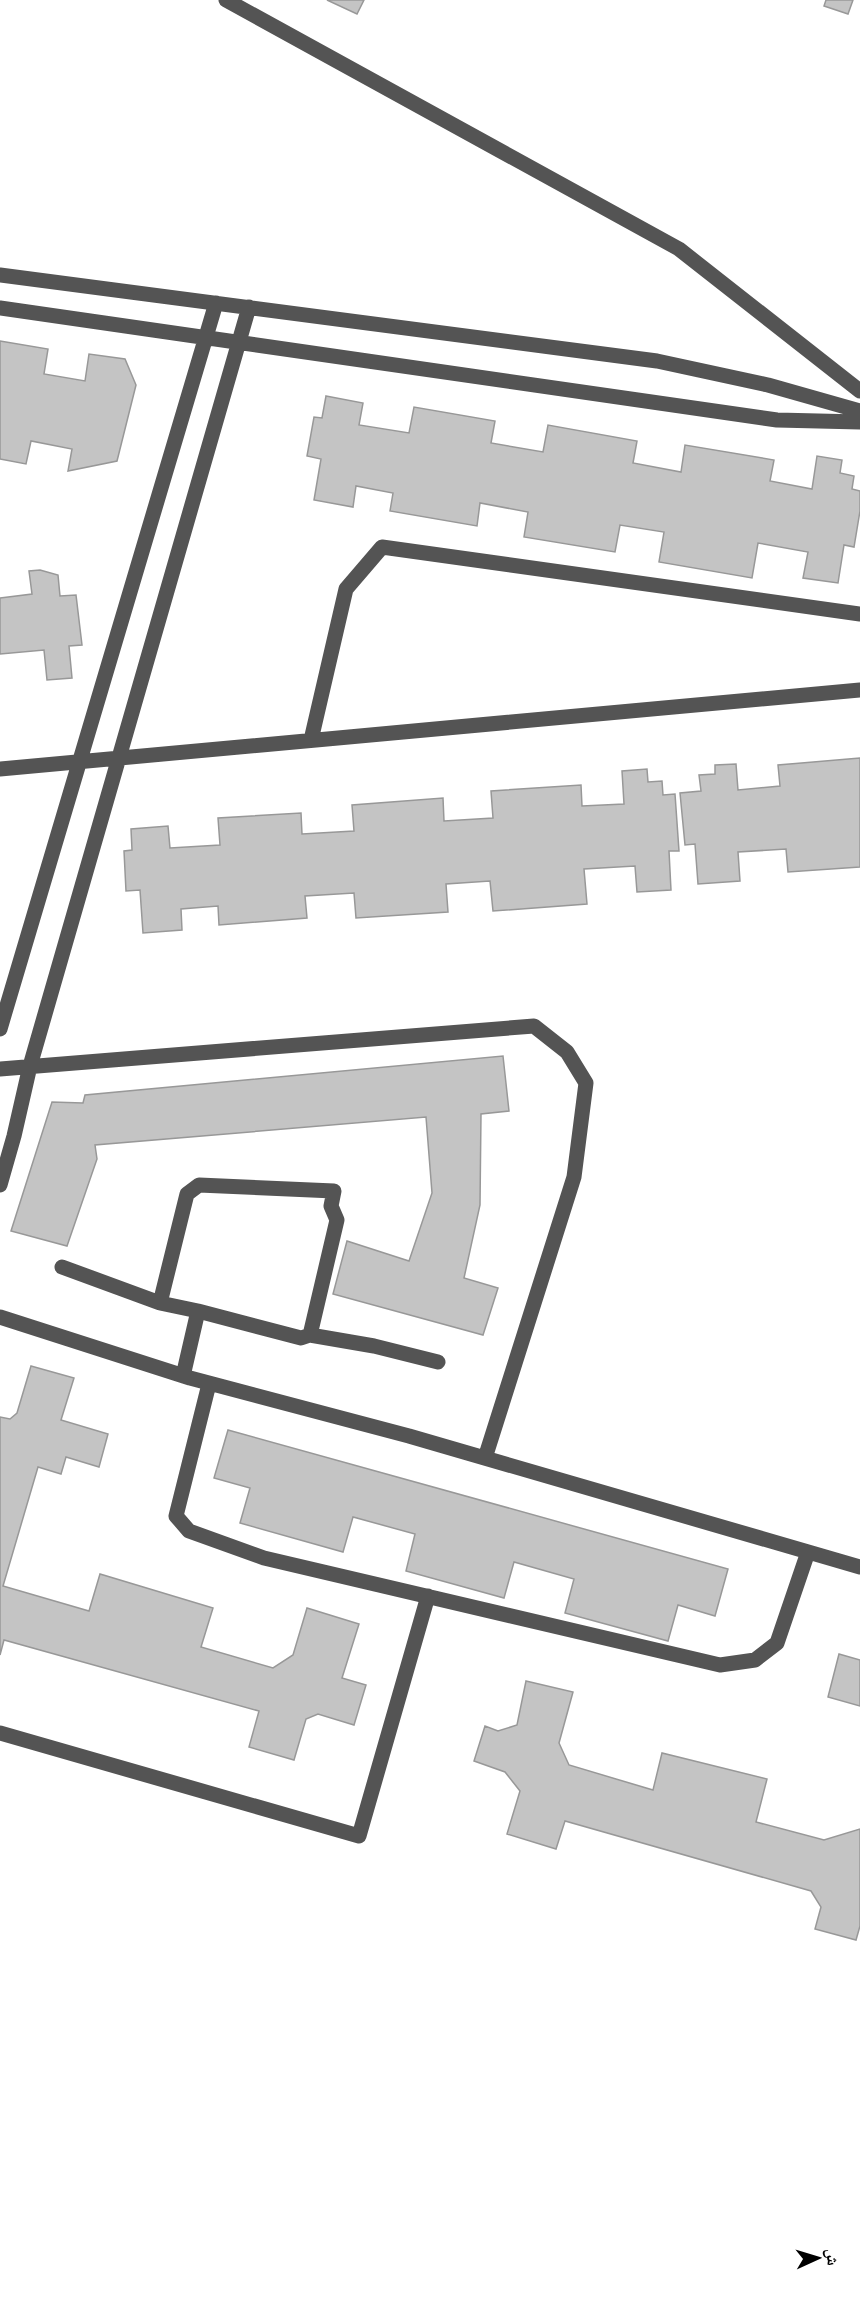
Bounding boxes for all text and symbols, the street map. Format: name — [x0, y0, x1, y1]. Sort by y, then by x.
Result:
north arrow — [788, 2228, 848, 2288]
text: ش — [822, 2248, 844, 2266]

